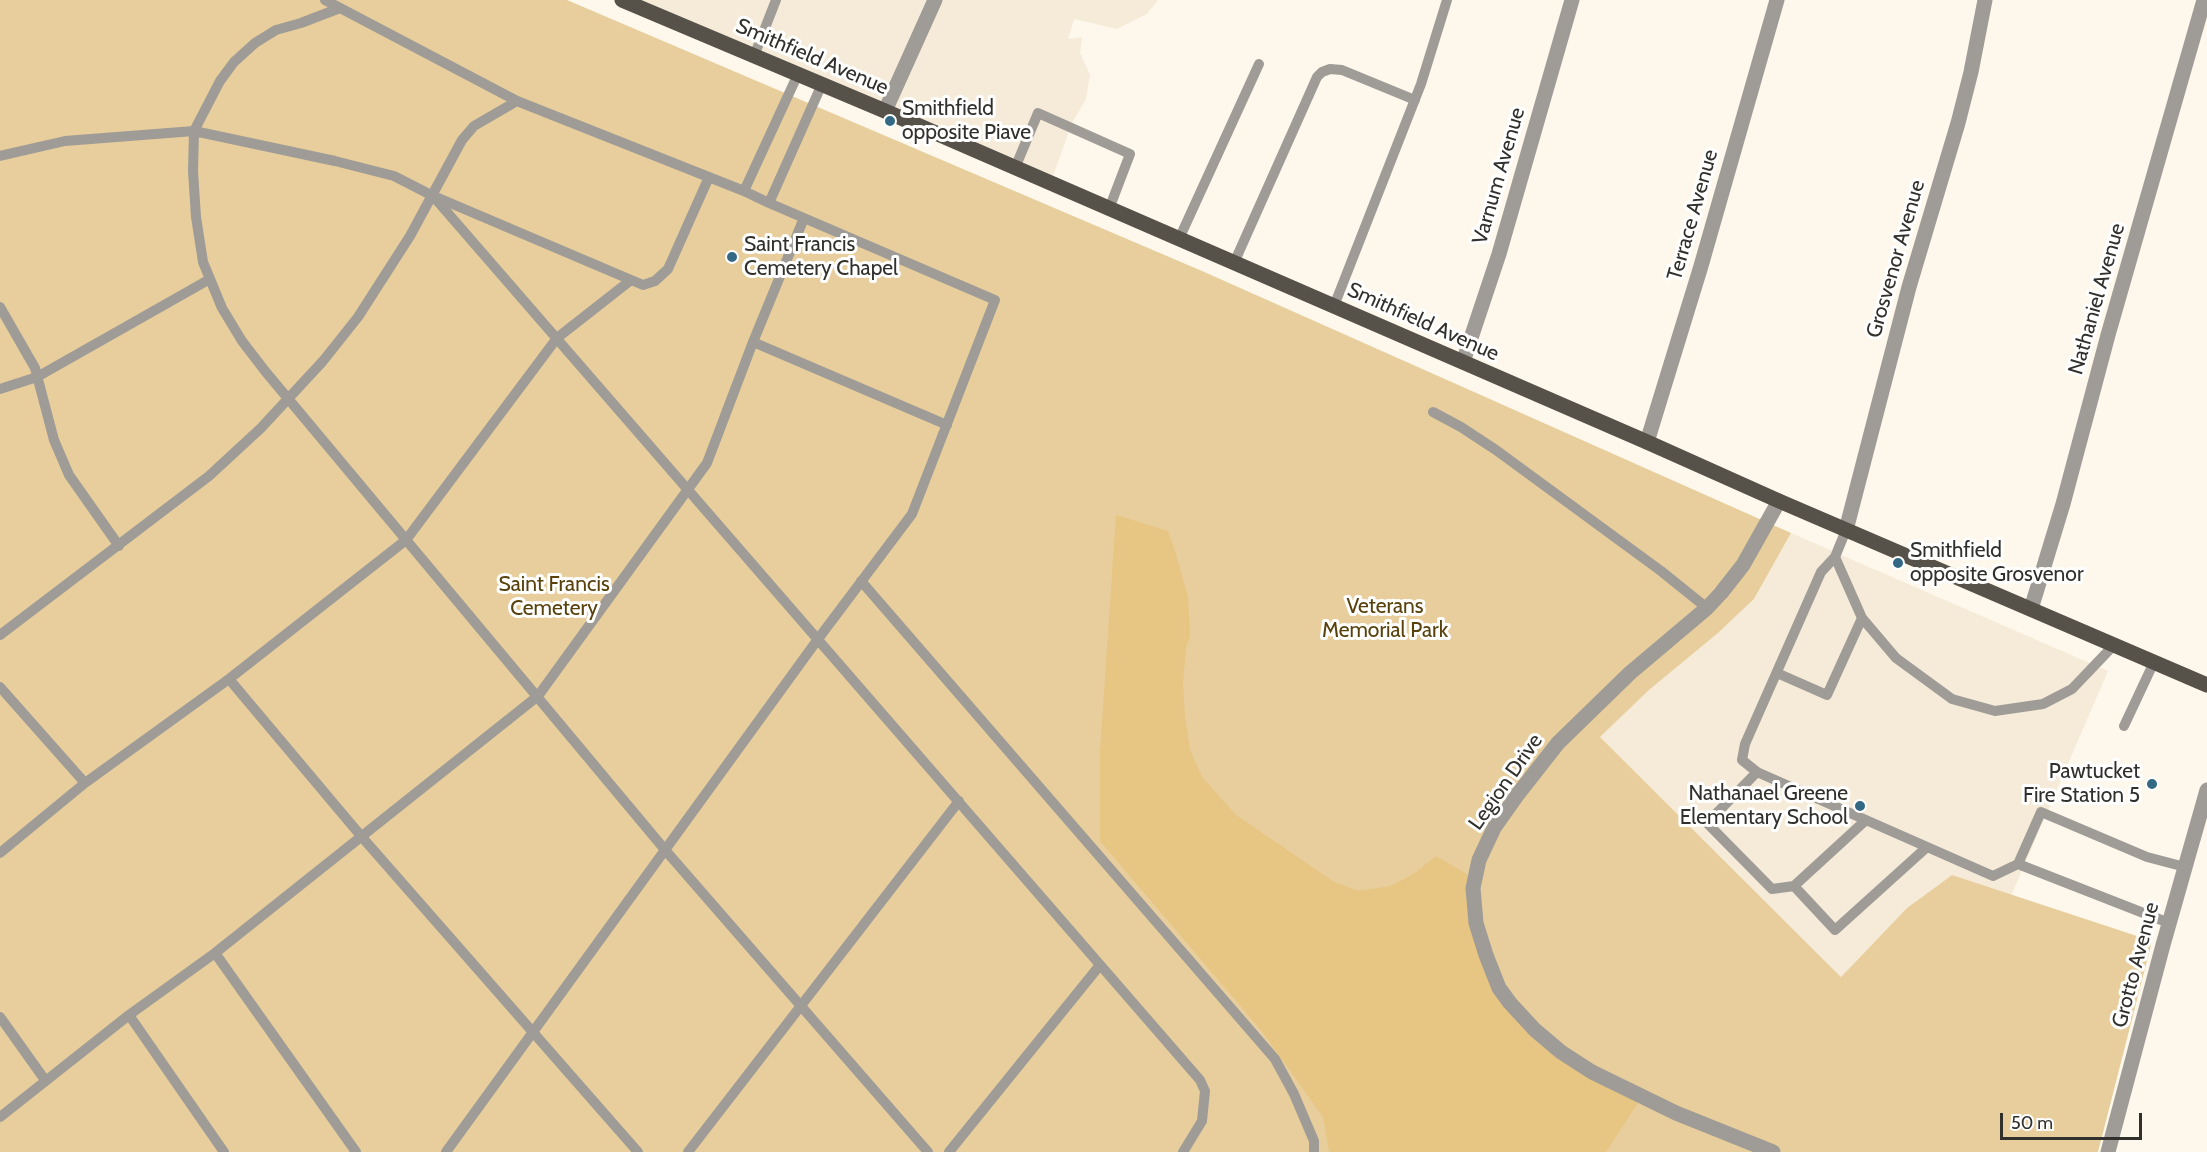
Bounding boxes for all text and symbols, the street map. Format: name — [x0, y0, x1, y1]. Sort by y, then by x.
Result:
street label: Smithfield Avenue — [732, 13, 892, 101]
place label: Smithfield opposite Piave — [902, 96, 1031, 146]
street label: Varnum Avenue — [1467, 105, 1531, 247]
marker: Smithfield opposite Piave — [883, 114, 897, 128]
street label: Terrace Avenue — [1662, 147, 1724, 283]
street label: Grosvenor Avenue — [1861, 177, 1931, 341]
street label: Nathaniel Avenue — [2063, 220, 2131, 378]
place label: Saint Francis Cemetery Chapel — [744, 232, 898, 282]
marker: Saint Francis Cemetery Chapel — [725, 250, 739, 264]
street label: Smithfield Avenue — [1343, 277, 1503, 367]
place label: Smithfield opposite Grosvenor — [1910, 538, 2084, 588]
marker: Smithfield opposite Grosvenor — [1891, 556, 1905, 570]
park label: Saint Francis Cemetery — [498, 572, 610, 622]
park label: Veterans Memorial Park — [1322, 594, 1448, 644]
street label: Legion Drive — [1464, 729, 1548, 835]
place label: Pawtucket Fire Station 5 — [2023, 759, 2140, 809]
marker: Pawtucket Fire Station 5 — [2145, 777, 2159, 791]
place label: Nathanael Greene Elementary School — [1680, 781, 1848, 831]
marker: Nathanael Greene Elementary School — [1853, 799, 1867, 813]
street label: Grotto Avenue — [2107, 900, 2165, 1030]
scale bar — [2003, 1101, 2146, 1139]
text: 50 m — [2011, 1112, 2053, 1134]

